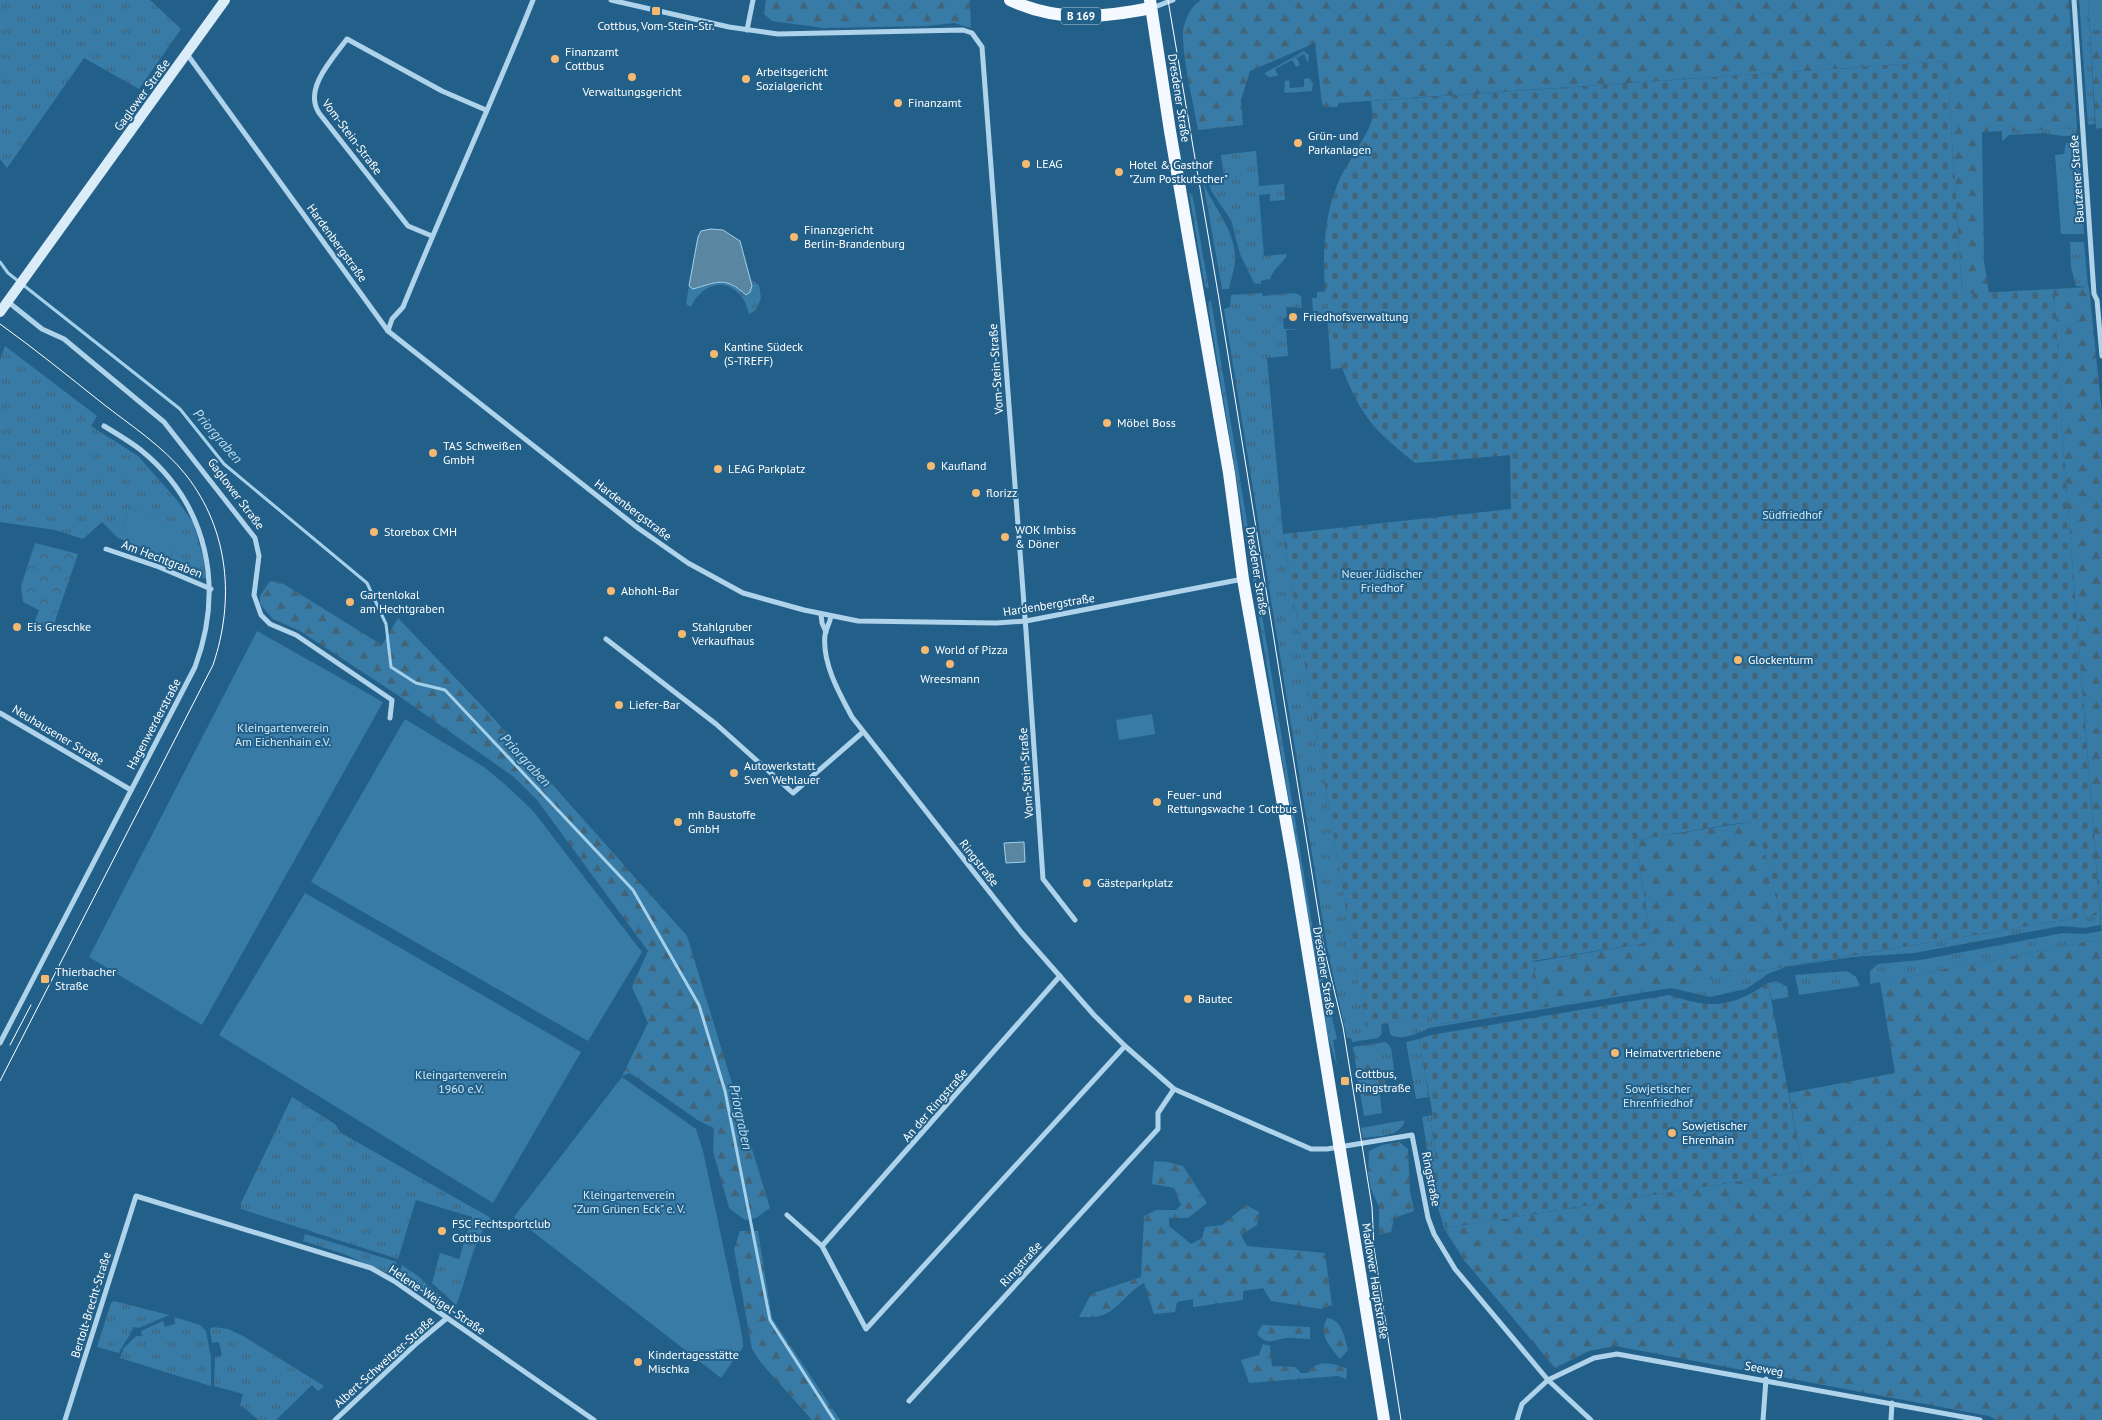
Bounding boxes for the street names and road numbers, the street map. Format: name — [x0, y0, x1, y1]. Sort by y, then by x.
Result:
road number: B 169 — [1061, 8, 1101, 24]
street label: Dresdener Straße — [1165, 53, 1194, 143]
street label: Gaglower Straße — [110, 56, 173, 134]
street label: Vom-Stein-Straße — [318, 95, 386, 177]
street label: Bautzener Straße — [2066, 134, 2087, 224]
street label: Hardenbergstraße — [304, 201, 371, 285]
street label: Vom-Stein-Straße — [985, 323, 1006, 416]
street label: Gaglower Straße — [205, 455, 268, 532]
street label: Hardenbergstraße — [592, 476, 675, 543]
street label: Dresdener Straße — [1243, 526, 1272, 616]
street label: Am Hechtgraben — [120, 536, 205, 581]
street label: Hardenbergstraße — [1002, 590, 1096, 619]
street label: Hagenwerderstraße — [123, 676, 184, 772]
street label: Neuhausener Straße — [10, 701, 107, 768]
street label: Vom-Stein-Straße — [1015, 727, 1036, 820]
street label: Ringstraße — [956, 836, 1002, 889]
street label: Dresdener Straße — [1310, 926, 1339, 1016]
street label: An der Ringstraße — [899, 1065, 971, 1144]
street label: Ringstraße — [1419, 1150, 1444, 1208]
street label: Madlower Hauptstraße — [1359, 1222, 1392, 1340]
street label: Ringstraße — [996, 1238, 1045, 1289]
street label: Bertolt-Brecht-Straße — [67, 1250, 114, 1360]
street label: Helene-Weigel-Straße — [386, 1262, 489, 1338]
street label: Albert-Schweitzer-Straße — [331, 1313, 437, 1410]
street label: Seeweg — [1743, 1358, 1785, 1379]

